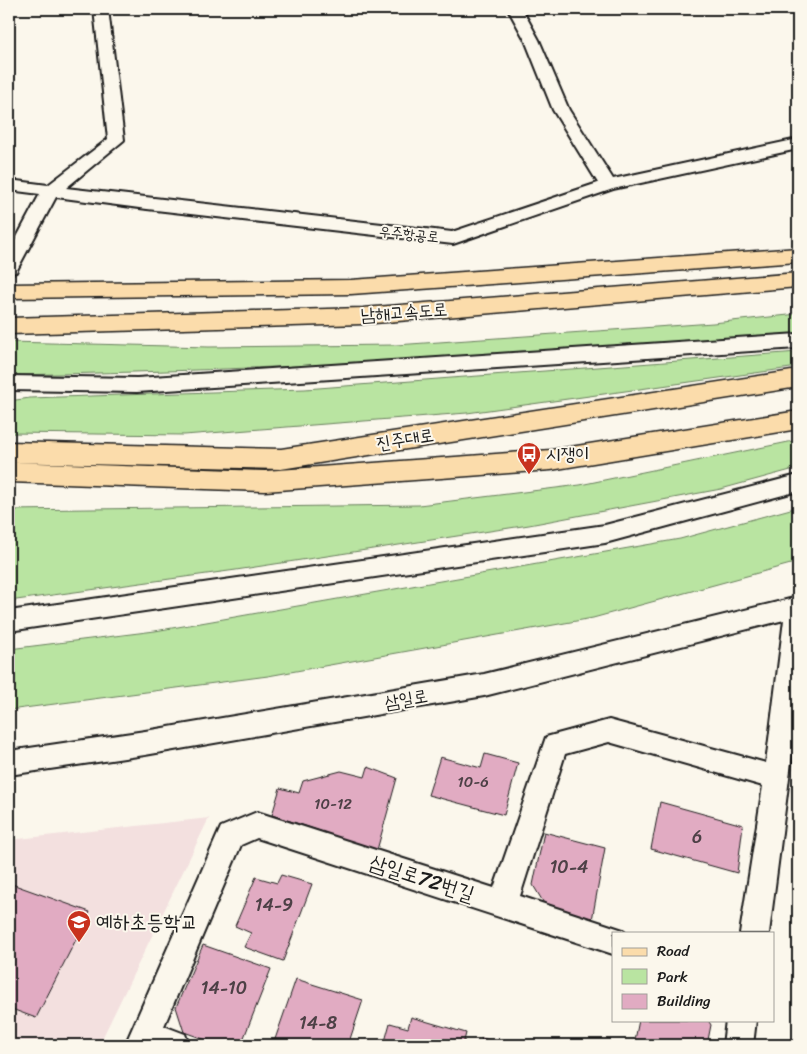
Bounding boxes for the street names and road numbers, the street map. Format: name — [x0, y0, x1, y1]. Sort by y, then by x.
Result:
street label: 우주항공로 — [378, 218, 440, 250]
street label: 남해고속도로 — [360, 293, 448, 331]
street label: 진주대로 — [374, 419, 436, 459]
street label: 삼일로 — [382, 679, 430, 719]
street label: 삼일로72번길 — [364, 843, 480, 913]

